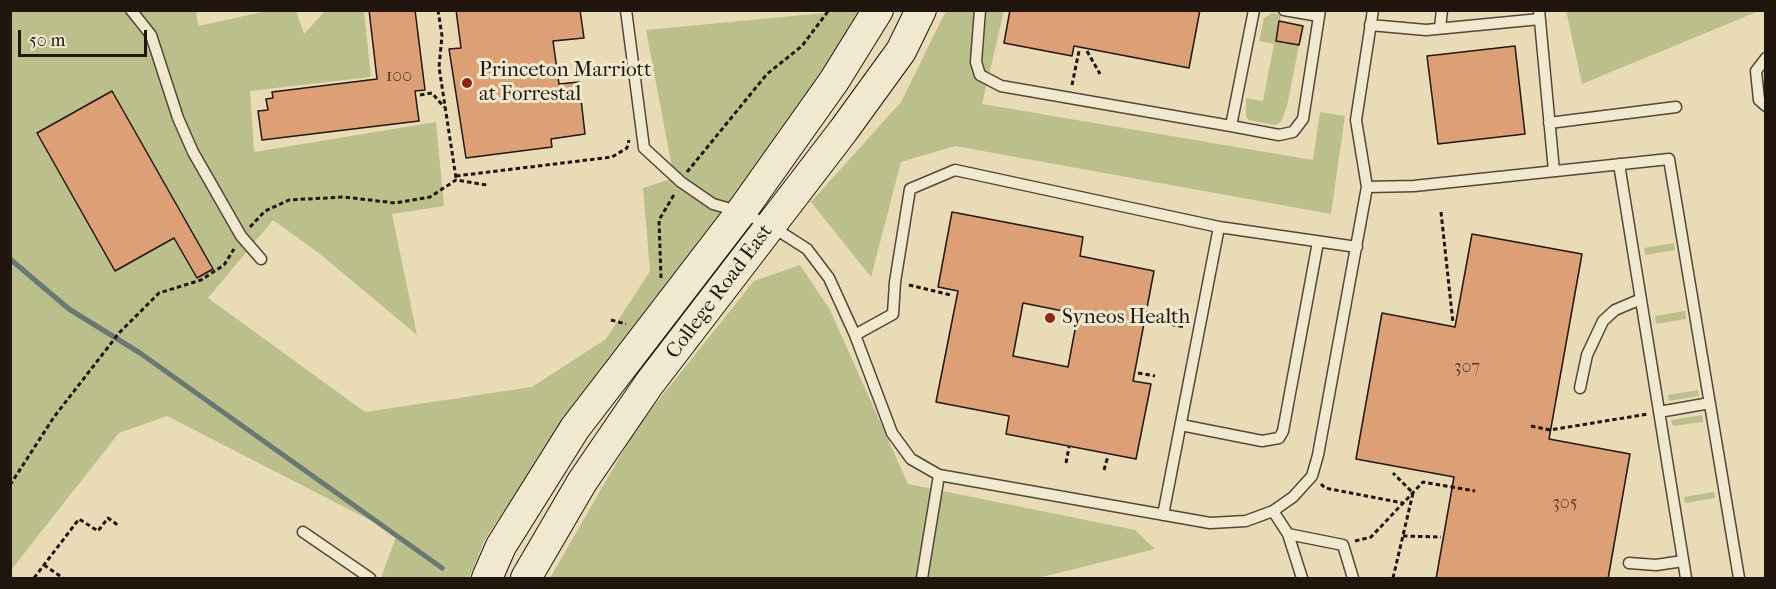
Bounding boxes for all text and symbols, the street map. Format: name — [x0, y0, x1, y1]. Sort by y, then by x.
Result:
scale bar — [21, 18, 150, 56]
text: 50 m — [29, 30, 65, 51]
place label: Princeton Marriott at Forrestal — [479, 58, 652, 108]
house number: 100 — [386, 66, 412, 88]
marker: Princeton Marriott at Forrestal — [460, 76, 474, 90]
street label: College Road East — [661, 220, 779, 364]
place label: Syneos Health — [1062, 305, 1190, 331]
marker: Syneos Health — [1043, 311, 1057, 325]
house number: 307 — [1454, 357, 1480, 379]
house number: 305 — [1552, 493, 1578, 515]

